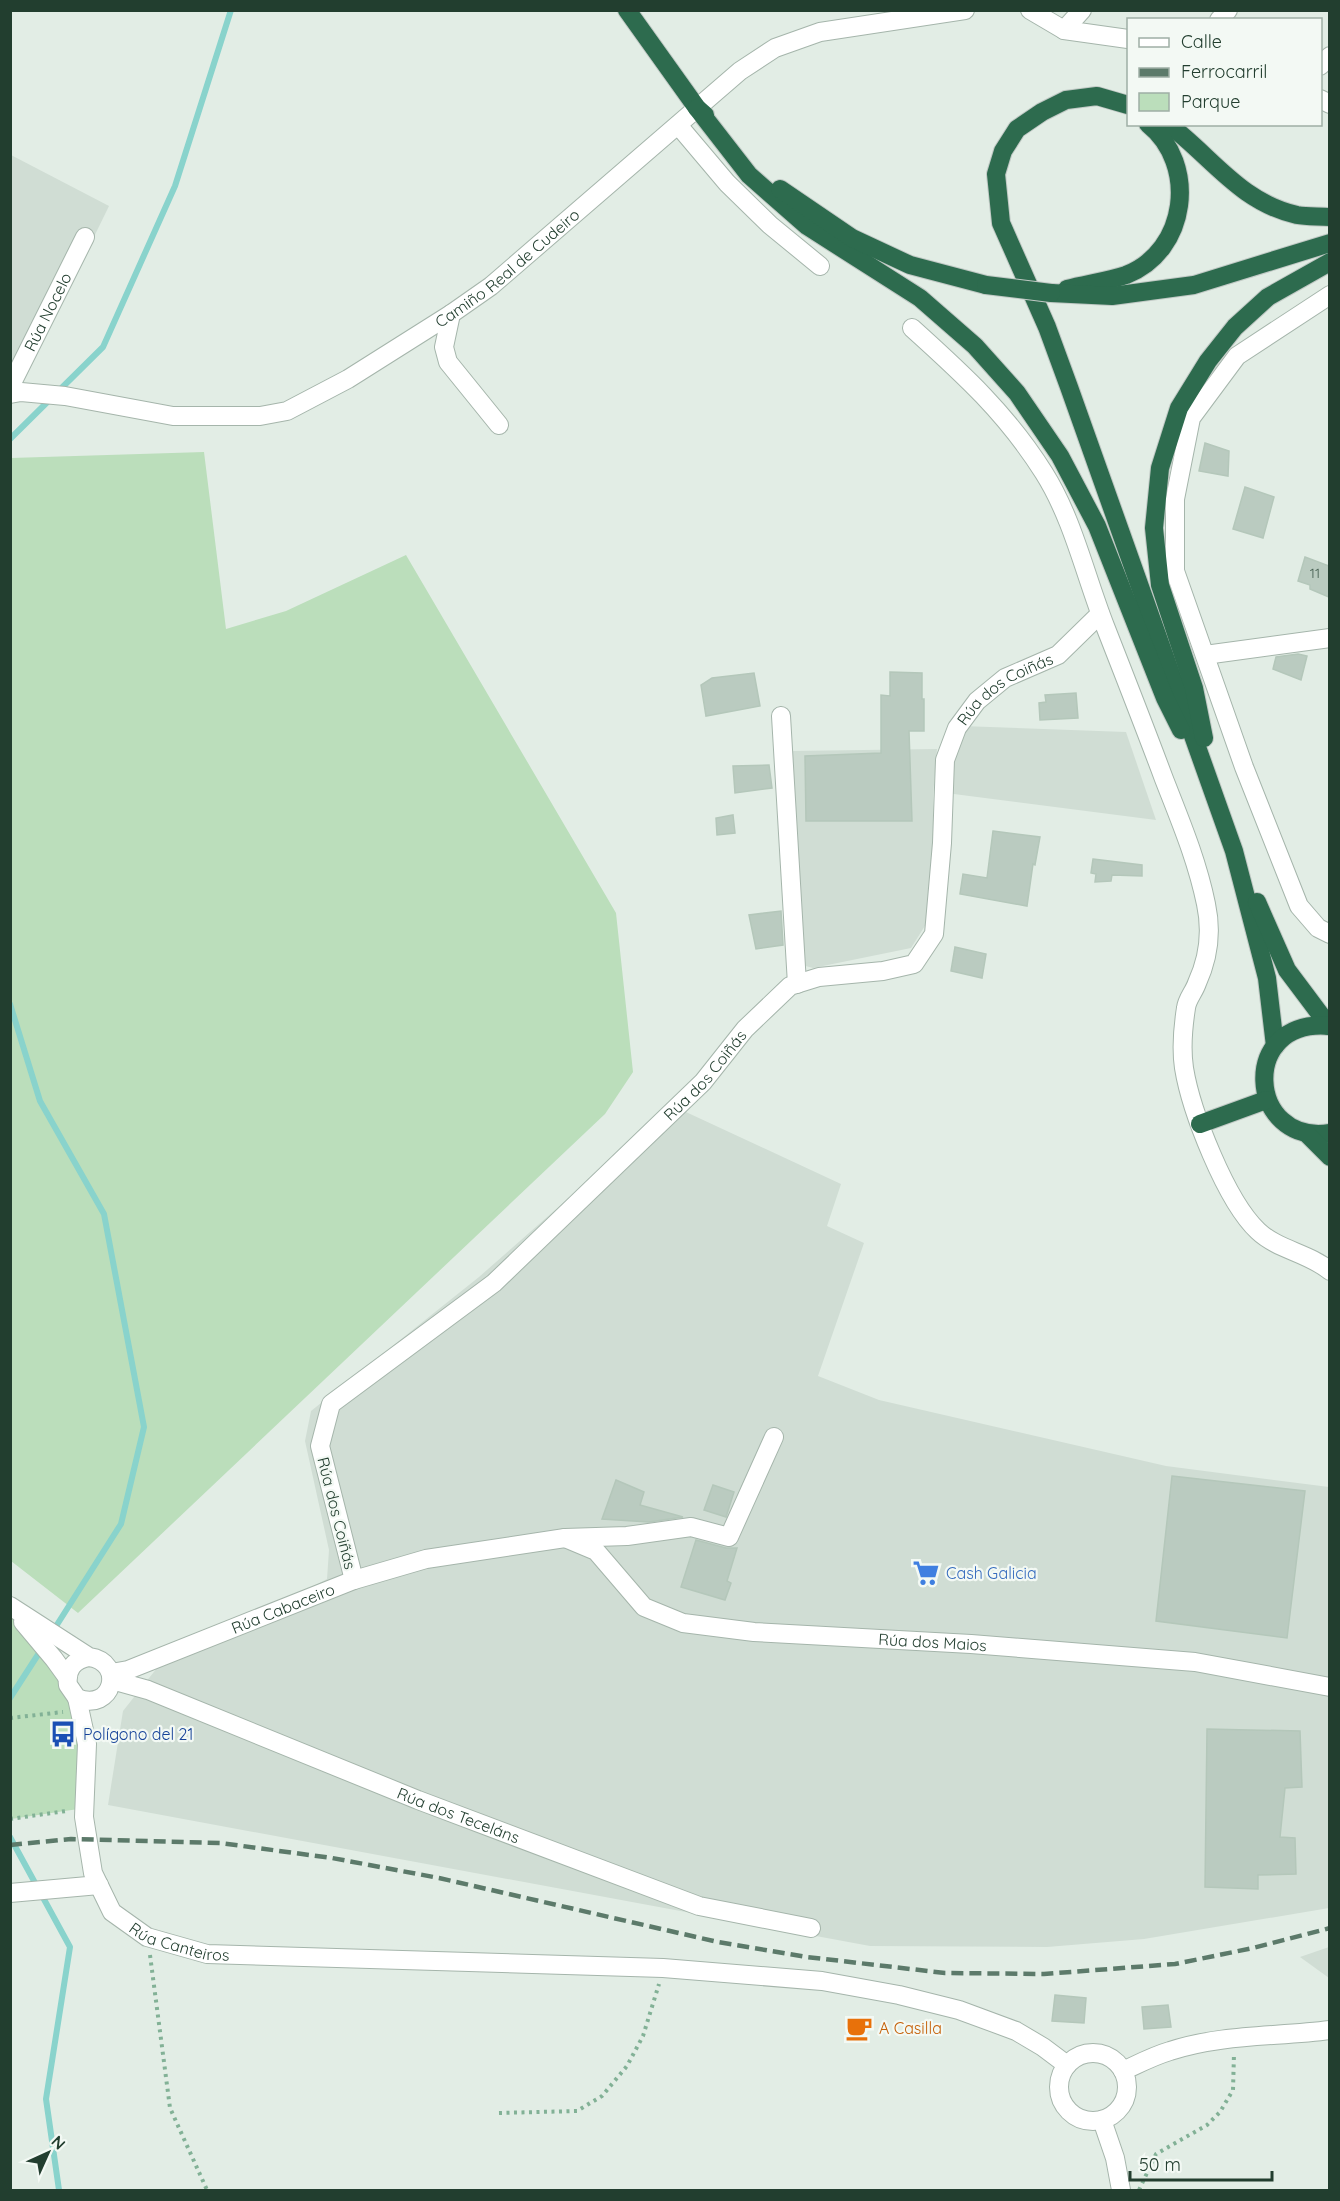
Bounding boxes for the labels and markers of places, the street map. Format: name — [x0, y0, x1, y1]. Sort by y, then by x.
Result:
supermarket icon: Cash Galicia — [911, 1558, 941, 1588]
place label: Cash Galicia — [946, 1563, 1037, 1583]
bus stop icon: Polígono del 21 — [48, 1719, 78, 1749]
place label: Polígono del 21 — [83, 1724, 193, 1744]
cafe icon: A Casilla — [844, 2013, 874, 2043]
place label: A Casilla — [879, 2018, 942, 2038]

